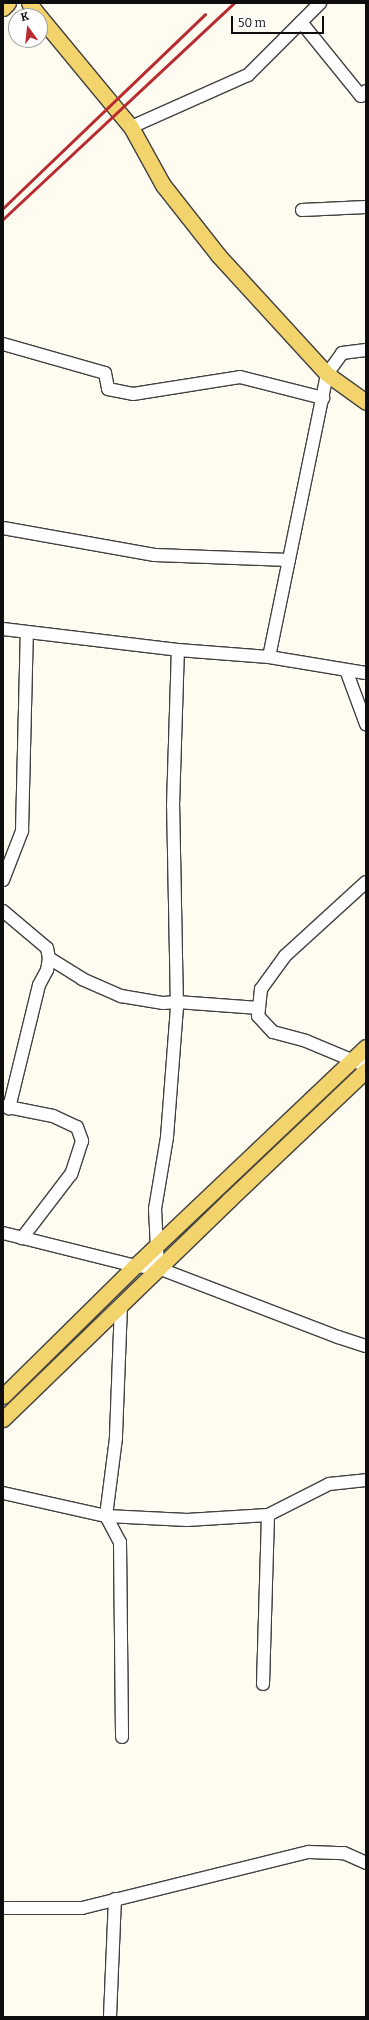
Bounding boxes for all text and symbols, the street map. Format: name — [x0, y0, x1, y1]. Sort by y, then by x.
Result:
north arrow — [8, 8, 48, 48]
scale bar — [233, 8, 326, 34]
text: K — [20, 10, 31, 24]
text: 50 m — [238, 16, 266, 30]

